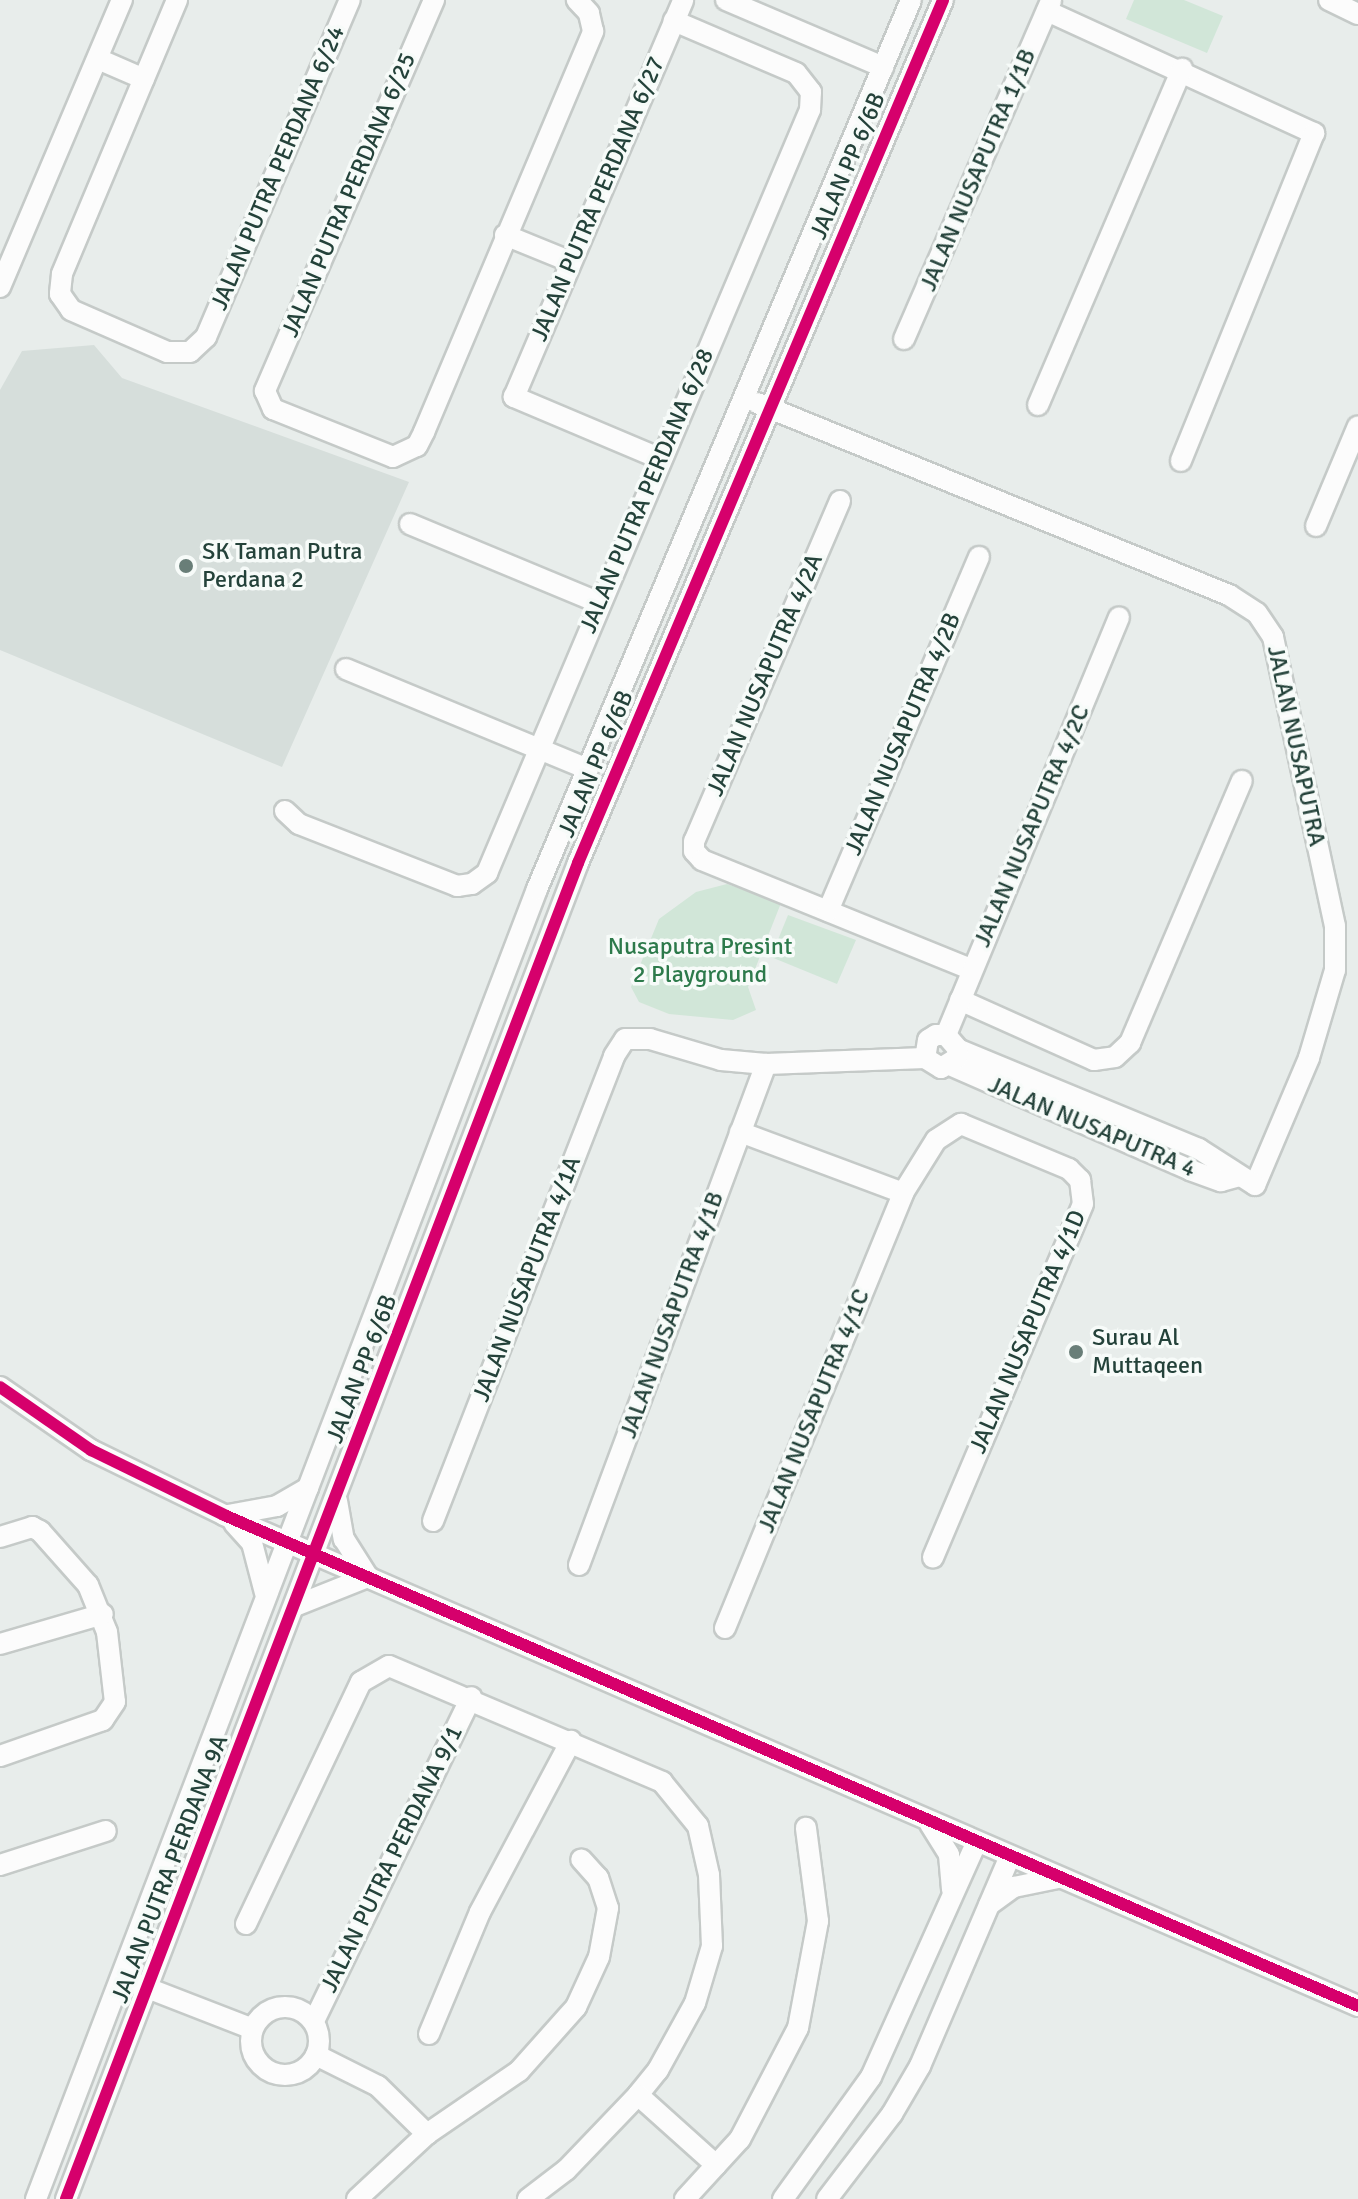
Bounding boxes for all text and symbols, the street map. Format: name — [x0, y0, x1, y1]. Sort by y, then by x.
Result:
street label: JALAN PUTRA PERDANA 6/24 — [205, 21, 351, 315]
street label: JALAN NUSAPUTRA 1/1B — [914, 45, 1042, 295]
street label: JALAN PUTRA PERDANA 6/25 — [276, 48, 422, 342]
street label: JALAN PUTRA PERDANA 6/27 — [525, 52, 671, 346]
street label: JALAN PP 6/6B — [804, 88, 892, 244]
street label: JALAN PUTRA PERDANA 6/28 — [574, 344, 720, 638]
place label: SK Taman Putra Perdana 2 — [202, 538, 362, 594]
street label: JALAN NUSAPUTRA 4/2A — [701, 549, 829, 801]
marker: SK Taman Putra Perdana 2 — [177, 557, 195, 575]
street label: JALAN NUSAPUTRA 4/2B — [839, 609, 967, 859]
street label: JALAN NUSAPUTRA — [1261, 643, 1331, 849]
street label: JALAN PP 6/6B — [552, 686, 640, 842]
street label: JALAN NUSAPUTRA 4/2C — [968, 701, 1096, 951]
park label: Nusaputra Presint 2 Playground — [608, 933, 792, 989]
street label: JALAN NUSAPUTRA 4 — [984, 1070, 1200, 1184]
street label: JALAN NUSAPUTRA 4/1A — [467, 1152, 587, 1406]
street label: JALAN NUSAPUTRA 4/1B — [614, 1188, 730, 1442]
street label: JALAN NUSAPUTRA 4/1D — [964, 1206, 1092, 1458]
street label: JALAN NUSAPUTRA 4/1C — [752, 1285, 876, 1537]
street label: JALAN PP 6/6B — [320, 1291, 404, 1447]
place label: Surau Al Muttaqeen — [1092, 1324, 1203, 1380]
marker: Surau Al Muttaqeen — [1067, 1343, 1085, 1361]
street label: JALAN PUTRA PERDANA 9/1 — [315, 1721, 469, 1997]
street label: JALAN PUTRA PERDANA 9A — [106, 1731, 234, 2007]

